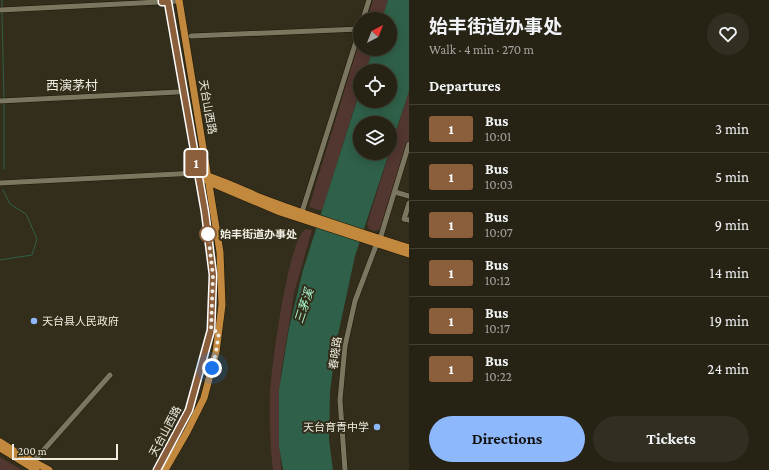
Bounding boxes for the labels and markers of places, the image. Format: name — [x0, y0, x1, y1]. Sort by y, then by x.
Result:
marker: 始丰街道办事处 — [199, 225, 217, 243]
place label: 始丰街道办事处 — [220, 228, 297, 240]
place label: 天台县人民政府 — [42, 315, 119, 327]
marker: 天台县人民政府 — [29, 316, 39, 326]
place label: 天台育青中学 — [303, 421, 369, 433]
marker: 天台育青中学 — [372, 422, 382, 432]

